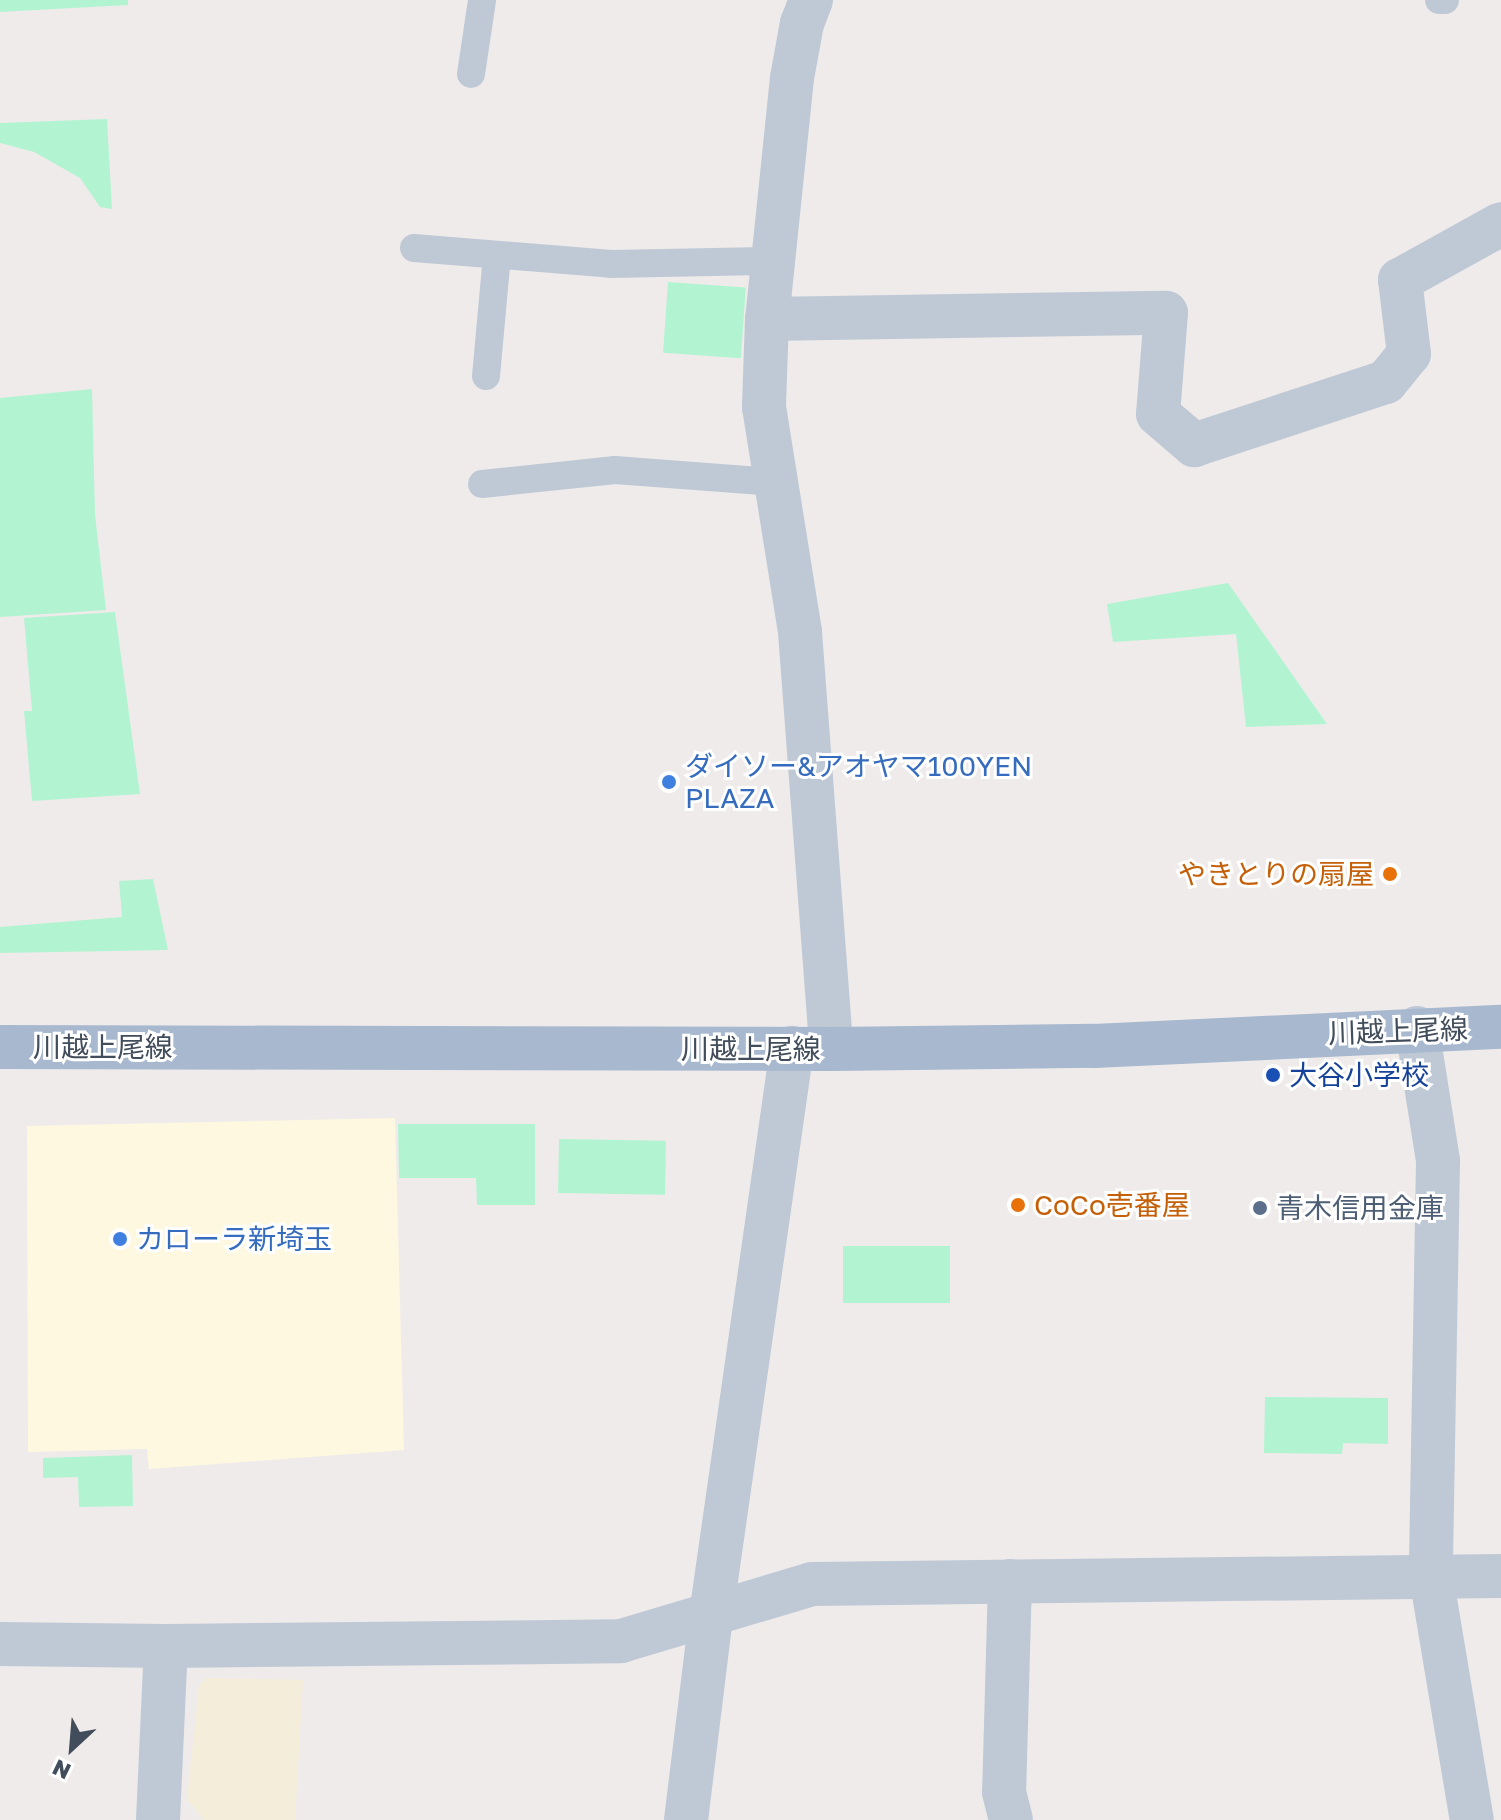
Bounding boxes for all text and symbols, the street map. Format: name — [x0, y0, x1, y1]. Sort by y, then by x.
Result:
place label: ダイソー&アオヤマ100YEN PLAZA — [685, 749, 1032, 815]
marker: ダイソー&アオヤマ100YEN PLAZA — [660, 773, 678, 791]
place label: やきとりの扇屋 — [1178, 857, 1374, 891]
marker: やきとりの扇屋 — [1381, 865, 1399, 883]
street label: 川越上尾線 — [1327, 1012, 1469, 1050]
street label: 川越上尾線 — [33, 1030, 173, 1064]
street label: 川越上尾線 — [681, 1032, 821, 1066]
place label: 大谷小学校 — [1289, 1058, 1429, 1092]
marker: 大谷小学校 — [1264, 1066, 1282, 1084]
place label: CoCo壱番屋 — [1034, 1188, 1190, 1222]
place label: 青木信用金庫 — [1276, 1191, 1444, 1225]
marker: CoCo壱番屋 — [1009, 1196, 1027, 1214]
marker: 青木信用金庫 — [1251, 1199, 1269, 1217]
place label: カローラ新埼玉 — [136, 1222, 332, 1256]
marker: カローラ新埼玉 — [111, 1230, 129, 1248]
north arrow — [32, 1708, 112, 1788]
text: N — [48, 1754, 75, 1786]

